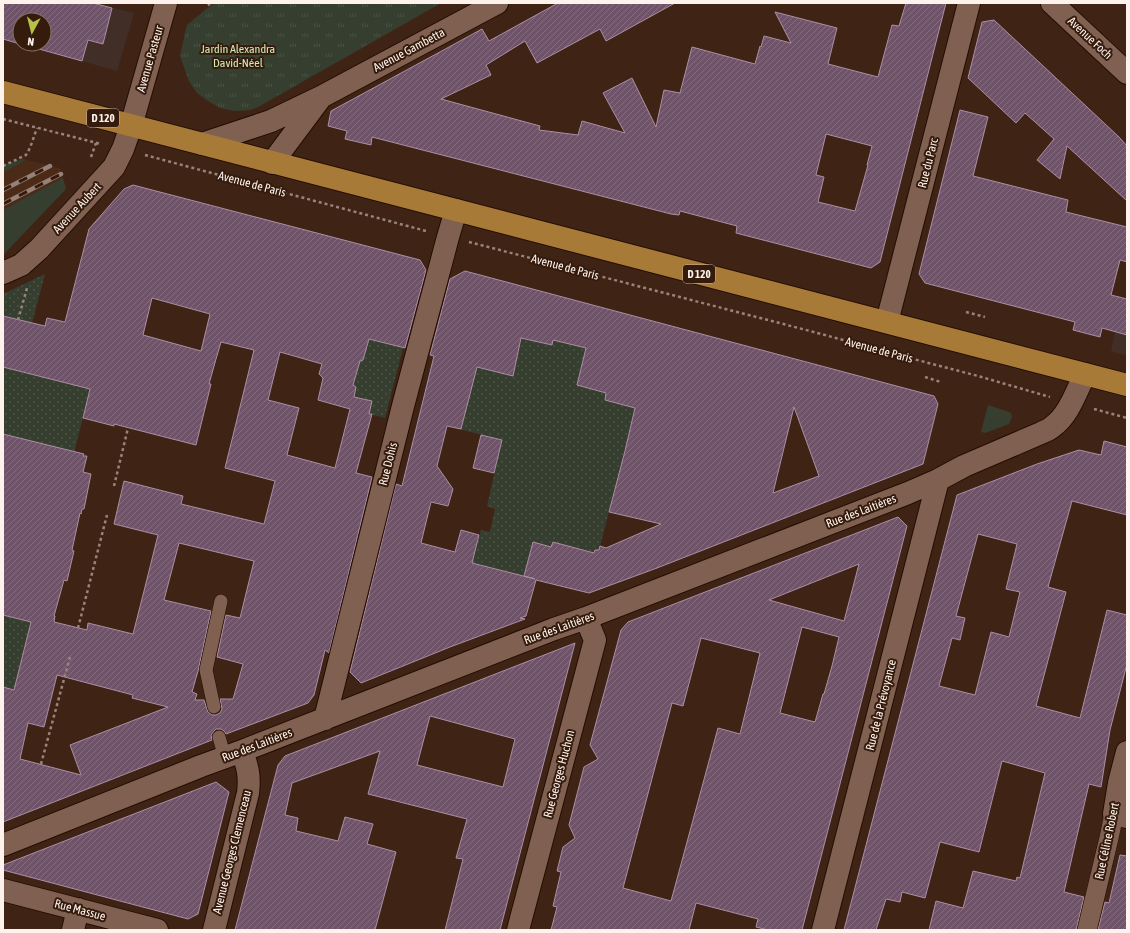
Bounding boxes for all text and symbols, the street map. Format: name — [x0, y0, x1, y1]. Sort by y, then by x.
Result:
north arrow — [12, 12, 52, 52]
street label: Avenue Foch — [1065, 14, 1115, 62]
street label: Avenue Pasteur — [134, 24, 166, 94]
street label: Avenue Gambetta — [371, 25, 447, 75]
text: N — [27, 36, 35, 48]
park label: Jardin Alexandra David-Néel — [201, 42, 275, 70]
road number: D 120 — [87, 109, 119, 127]
street label: Rue du Parc — [915, 136, 941, 190]
street label: Avenue de Paris — [217, 168, 287, 200]
street label: Avenue Aubert — [50, 179, 104, 236]
street label: Avenue de Paris — [530, 251, 600, 283]
road number: D 120 — [683, 265, 715, 283]
street label: Avenue de Paris — [844, 334, 914, 366]
street label: Rue Dohis — [376, 441, 400, 487]
street label: Rue des Laitières — [824, 491, 898, 531]
street label: Rue des Laitières — [522, 609, 596, 647]
street label: Rue de la Prévoyance — [863, 658, 899, 752]
street label: Rue des Laitières — [220, 725, 294, 765]
street label: Rue Georges Huchon — [541, 729, 577, 819]
street label: Avenue Georges Clemenceau — [210, 789, 254, 915]
street label: Rue Céline Robert — [1092, 801, 1122, 881]
street label: Rue Massue — [53, 896, 107, 924]

